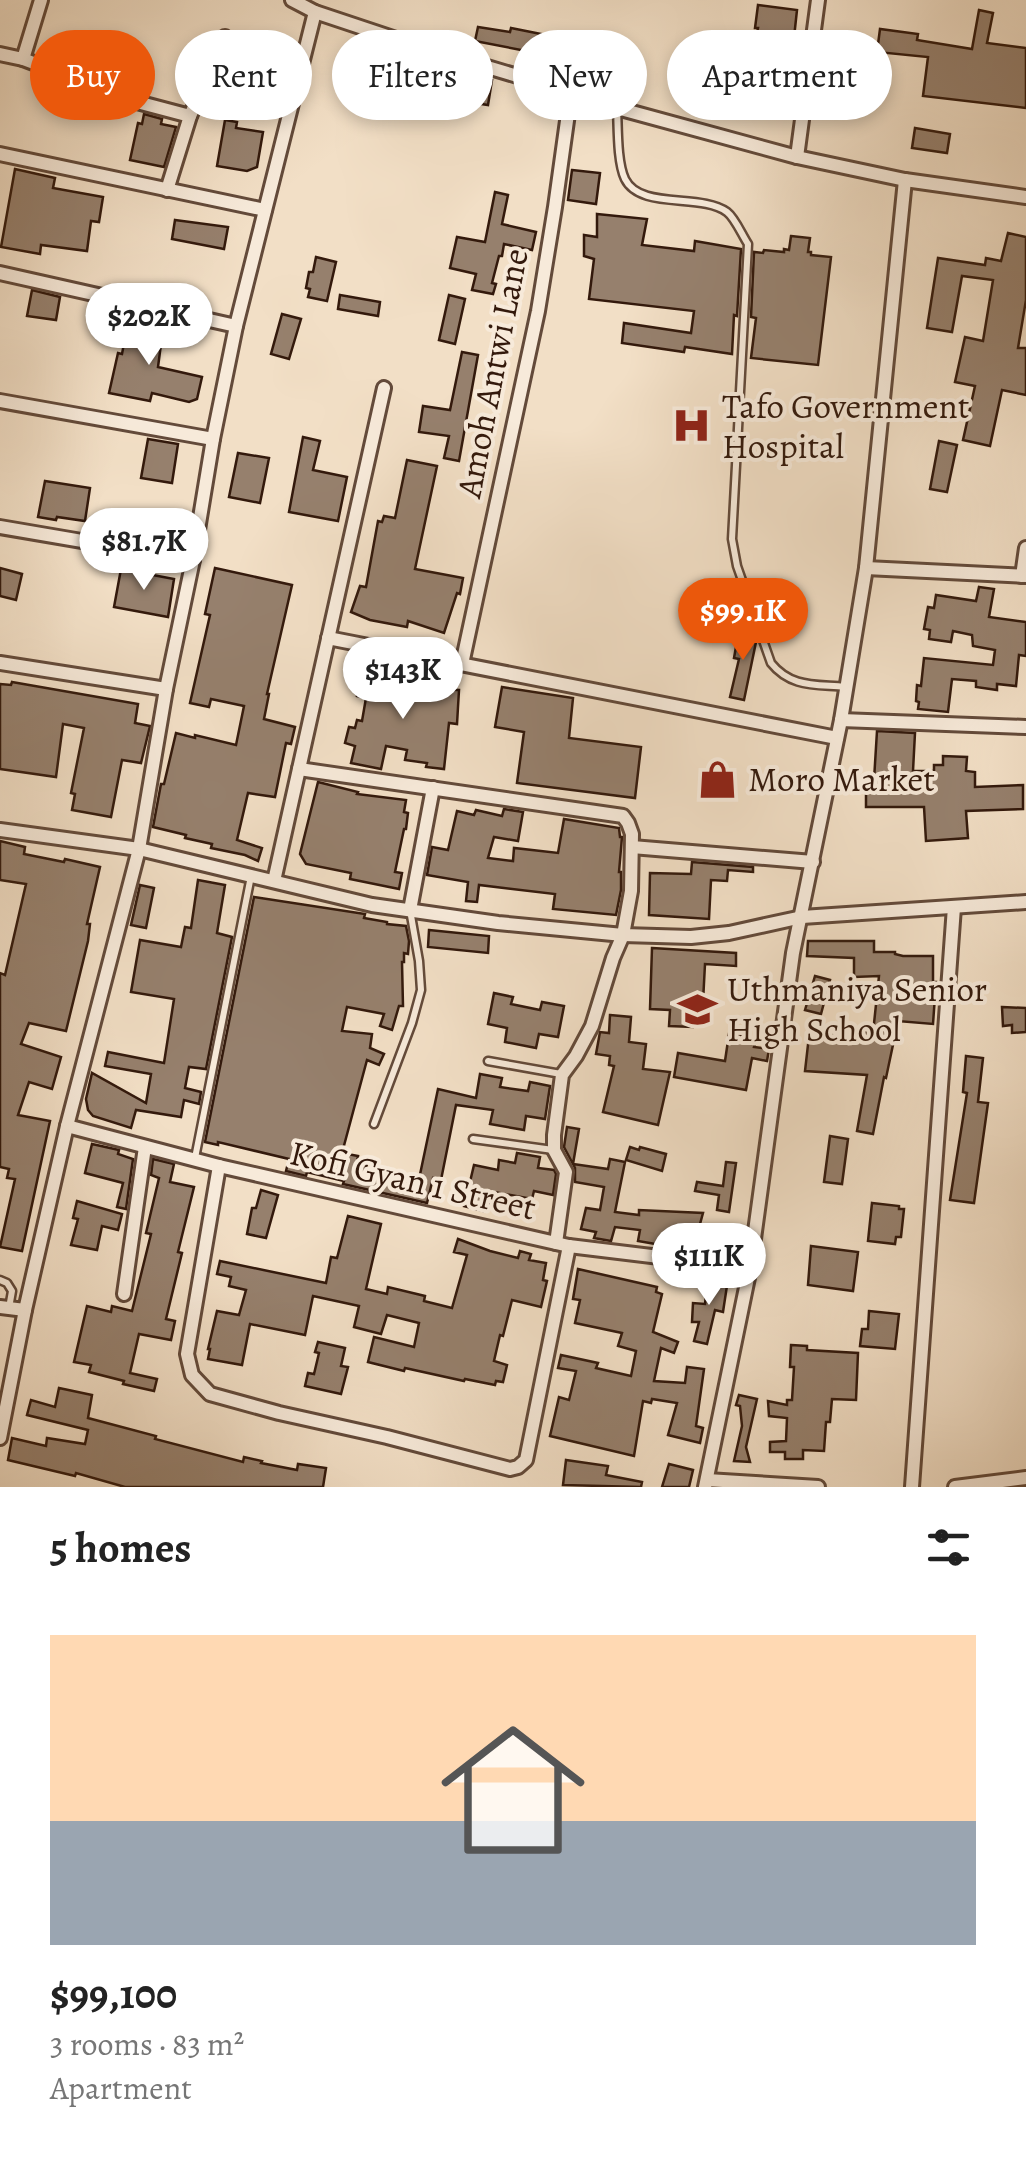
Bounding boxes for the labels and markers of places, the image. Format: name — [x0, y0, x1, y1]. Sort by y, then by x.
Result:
pin: $202K — [79, 283, 219, 368]
place label: Tafo Government Hospital — [722, 382, 969, 470]
hospital icon: Tafo Government Hospital — [671, 405, 713, 447]
pin: $81.7K — [63, 508, 225, 593]
pin: $99.1K — [662, 578, 824, 663]
pin: $143K — [333, 637, 473, 722]
place label: Moro Market — [748, 755, 935, 803]
shop icon: Moro Market — [697, 758, 739, 800]
place label: Uthmaniya Senior High School — [727, 965, 987, 1053]
school or university icon: Uthmaniya Senior High School — [676, 988, 718, 1030]
pin: $111K — [639, 1223, 779, 1308]

